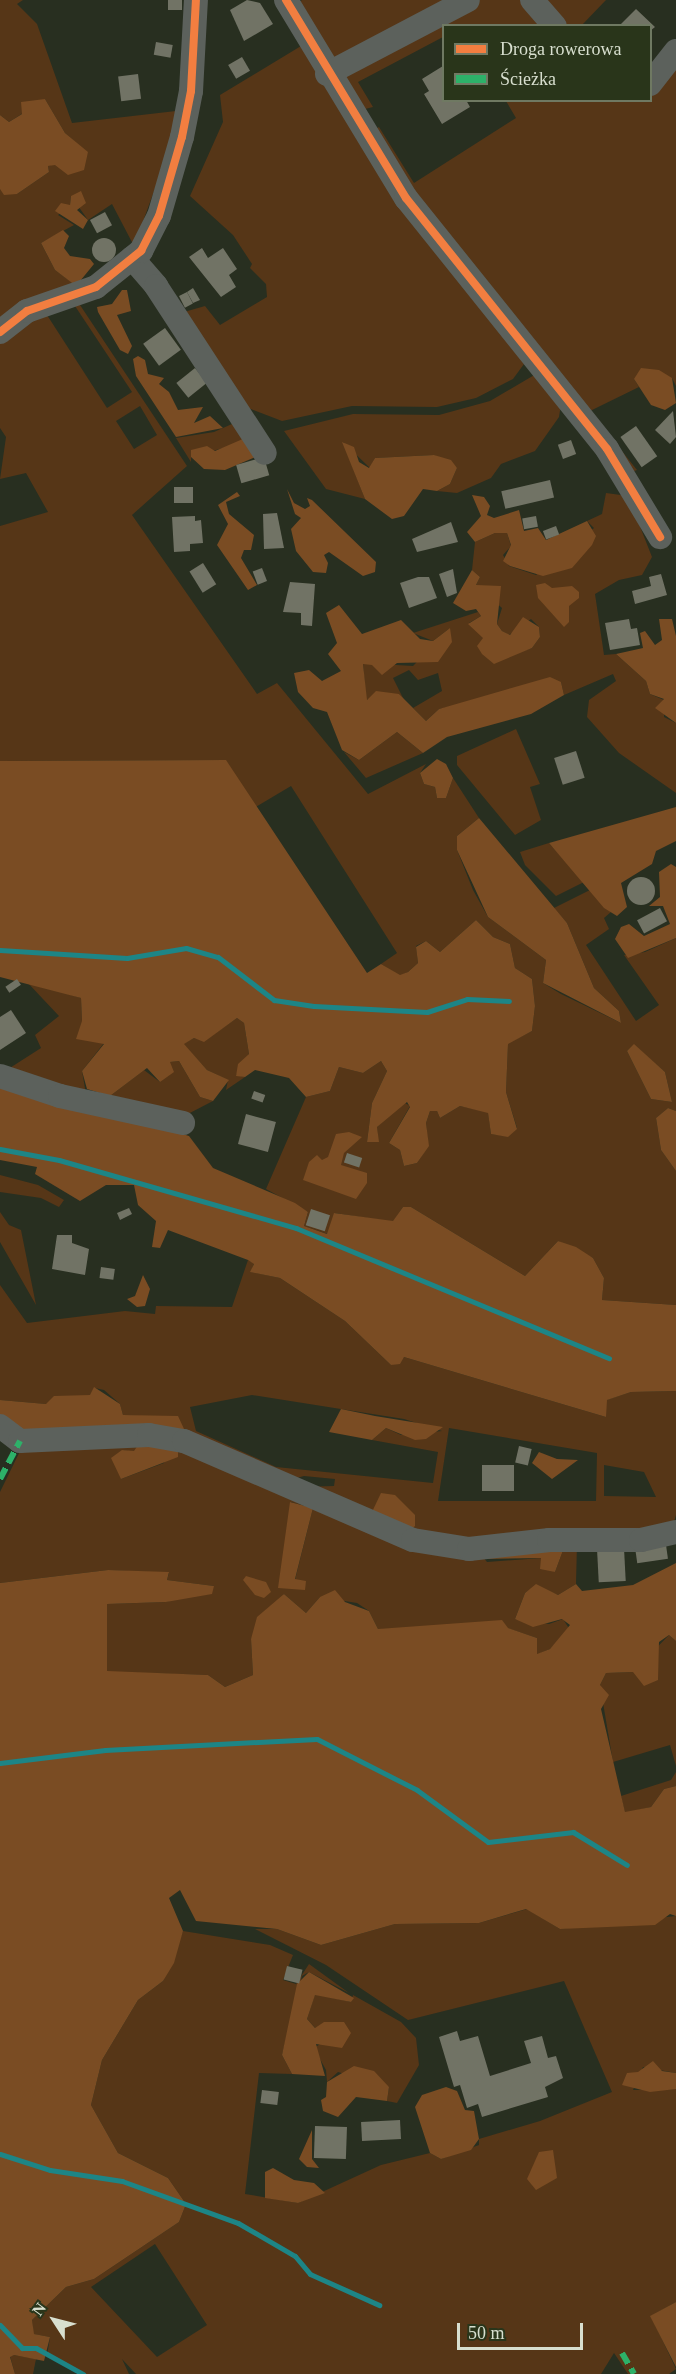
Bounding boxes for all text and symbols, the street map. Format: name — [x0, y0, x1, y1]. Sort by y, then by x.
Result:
legend — [442, 24, 652, 102]
text: Droga rowerowa — [500, 39, 621, 59]
text: Ścieżka — [500, 69, 556, 89]
north arrow — [24, 2290, 84, 2350]
text: N — [29, 2299, 49, 2319]
scale bar — [460, 2311, 586, 2349]
text: 50 m — [468, 2323, 505, 2343]

